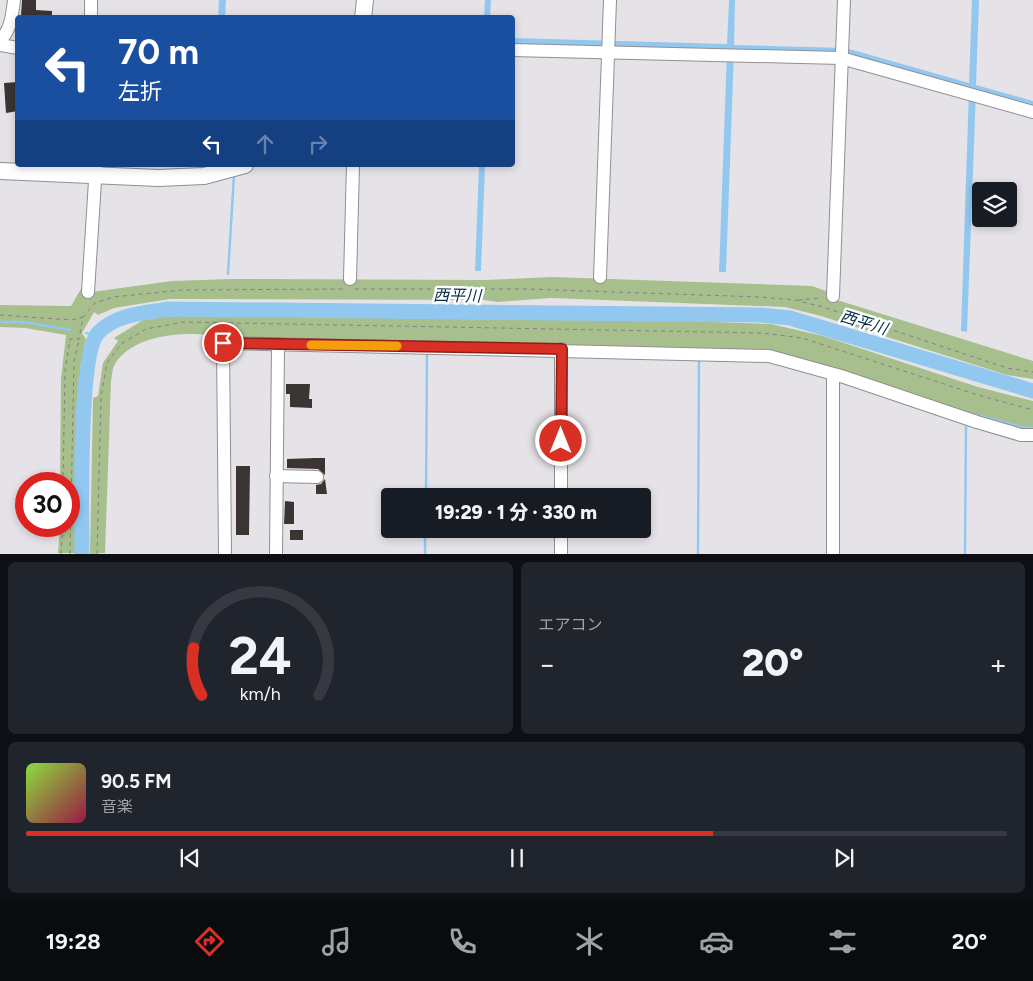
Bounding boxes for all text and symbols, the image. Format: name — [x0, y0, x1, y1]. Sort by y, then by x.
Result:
text: 70 m — [118, 31, 199, 73]
icon: left — [35, 35, 100, 100]
text: 左折 — [118, 78, 162, 105]
icon: left — [198, 130, 226, 158]
icon: ahead — [251, 130, 279, 158]
icon: right — [304, 130, 332, 158]
map controls — [972, 182, 1017, 227]
button: layers — [972, 182, 1017, 227]
water label: 西平川 — [433, 286, 483, 305]
water label: 西平川 — [838, 306, 891, 339]
pin — [202, 322, 244, 364]
icon: arrive — [209, 329, 237, 357]
position arrow — [534, 414, 586, 466]
speed limit sign: 30 — [15, 472, 80, 537]
text: 19:29 · 1 分 · 330 m — [435, 501, 597, 524]
text: エアコン — [539, 615, 603, 634]
text: 24 — [229, 625, 292, 687]
text: 20° — [742, 640, 804, 686]
text: − — [539, 647, 556, 681]
text: + — [990, 647, 1007, 681]
text: km/h — [240, 683, 281, 704]
text: 90.5 FM — [101, 770, 171, 793]
text: 音楽 — [101, 797, 133, 816]
icon: previous — [176, 844, 204, 872]
icon: pause — [503, 844, 531, 872]
icon: next — [830, 844, 858, 872]
icon: directions — [192, 924, 227, 959]
icon: music — [319, 924, 354, 959]
icon: phone — [445, 924, 480, 959]
icon: climate — [572, 924, 607, 959]
icon: car — [699, 924, 734, 959]
icon: filters — [825, 924, 860, 959]
text: 19:28 — [46, 928, 101, 955]
text: 20° — [952, 928, 987, 955]

